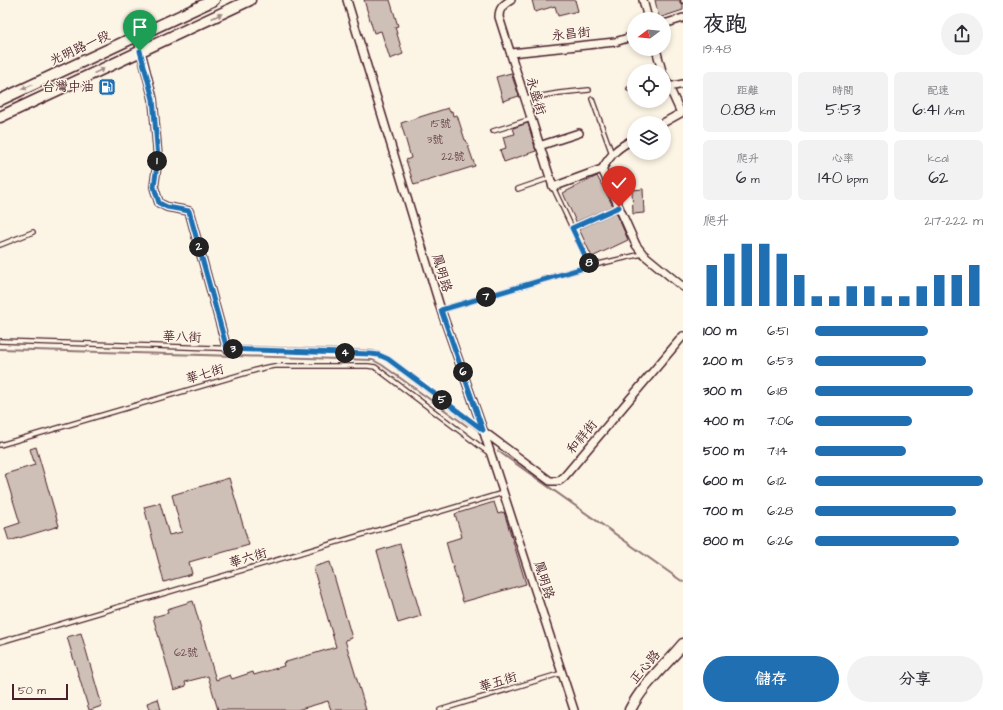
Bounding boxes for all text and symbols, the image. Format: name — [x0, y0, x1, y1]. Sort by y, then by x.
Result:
text: 夜跑 — [703, 9, 747, 40]
pin — [123, 10, 157, 51]
north arrow — [627, 12, 671, 56]
map controls — [627, 12, 671, 160]
one-way arrow — [211, 13, 222, 19]
button: share — [941, 13, 983, 55]
icon: arrive — [129, 16, 151, 38]
street label: 永昌街 — [551, 23, 591, 45]
street label: 光明路一段 — [47, 26, 113, 70]
text: 19:48 — [703, 40, 732, 58]
button: locate — [627, 64, 671, 108]
one-way arrow — [93, 68, 104, 74]
street label: 永盛街 — [522, 75, 550, 117]
fuel station icon: 台灣中油 — [97, 77, 117, 97]
place label: 台灣中油 — [42, 78, 94, 96]
text: 距離 — [737, 83, 759, 98]
text: 時間 — [832, 83, 854, 98]
text: 配速 — [927, 83, 949, 98]
one-way arrow — [21, 84, 32, 90]
text: 0.88 — [720, 98, 755, 122]
text: 5:53 — [825, 98, 861, 122]
text: 6:41 — [912, 98, 940, 122]
text: km — [755, 104, 775, 119]
text: /km — [940, 104, 964, 119]
house number: 15號 — [431, 116, 451, 131]
button: layers — [627, 116, 671, 160]
house number: 3號 — [427, 132, 443, 147]
house number: 22號 — [441, 149, 465, 164]
pin: 1 — [147, 151, 167, 171]
text: 爬升 — [737, 151, 759, 166]
text: 心率 — [832, 151, 854, 166]
text: kcal — [928, 151, 949, 166]
text: 1 — [156, 153, 158, 168]
pin — [602, 166, 636, 207]
text: 6 — [736, 166, 747, 190]
text: 140 — [818, 166, 843, 190]
text: 62 — [928, 166, 949, 190]
icon: check — [608, 172, 630, 194]
text: m — [747, 172, 759, 187]
text: bpm — [843, 172, 868, 187]
text: 爬升 — [703, 212, 729, 230]
text: 217–222 m — [924, 212, 983, 230]
pin: 2 — [189, 237, 209, 257]
text: 2 — [196, 239, 202, 254]
street label: 鳳明路 — [428, 252, 456, 294]
pin: 8 — [579, 253, 599, 273]
text: 8 — [585, 255, 593, 270]
pin: 7 — [476, 287, 496, 307]
text: 7 — [483, 289, 489, 304]
text: 100 m — [703, 322, 736, 340]
text: 6:51 — [767, 322, 788, 340]
street label: 華八街 — [162, 327, 202, 347]
pin: 3 — [223, 339, 243, 359]
text: 3 — [230, 341, 236, 356]
pin: 4 — [335, 343, 355, 363]
text: 4 — [341, 345, 349, 360]
text: 200 m — [703, 352, 742, 370]
text: 6:53 — [767, 352, 793, 370]
street label: 華七街 — [184, 360, 226, 388]
pin: 6 — [453, 362, 473, 382]
text: 6 — [460, 364, 466, 379]
text: 300 m — [703, 382, 741, 400]
text: 6:18 — [767, 382, 787, 400]
pin: 5 — [432, 390, 452, 410]
text: 5 — [438, 392, 446, 407]
text: 400 m — [703, 412, 744, 430]
text: 7:06 — [767, 412, 794, 430]
street label: 和祥街 — [563, 416, 601, 458]
text: 500 m — [703, 442, 744, 460]
text: 7:14 — [767, 442, 788, 460]
text: 600 m — [703, 472, 743, 490]
text: 6:12 — [767, 472, 786, 490]
text: 700 m — [703, 502, 743, 520]
text: 6:28 — [767, 502, 793, 520]
text: 800 m — [703, 532, 743, 550]
text: 6:26 — [767, 532, 793, 550]
street label: 華六街 — [227, 544, 269, 572]
street label: 鳳明路 — [529, 559, 559, 601]
house number: 62號 — [174, 645, 198, 660]
street label: 正心路 — [626, 646, 664, 688]
button: 儲存 — [703, 656, 839, 702]
button: 分享 — [847, 656, 983, 702]
street label: 華五街 — [477, 668, 519, 696]
scale bar — [12, 682, 68, 701]
text: 50 m — [18, 683, 46, 698]

